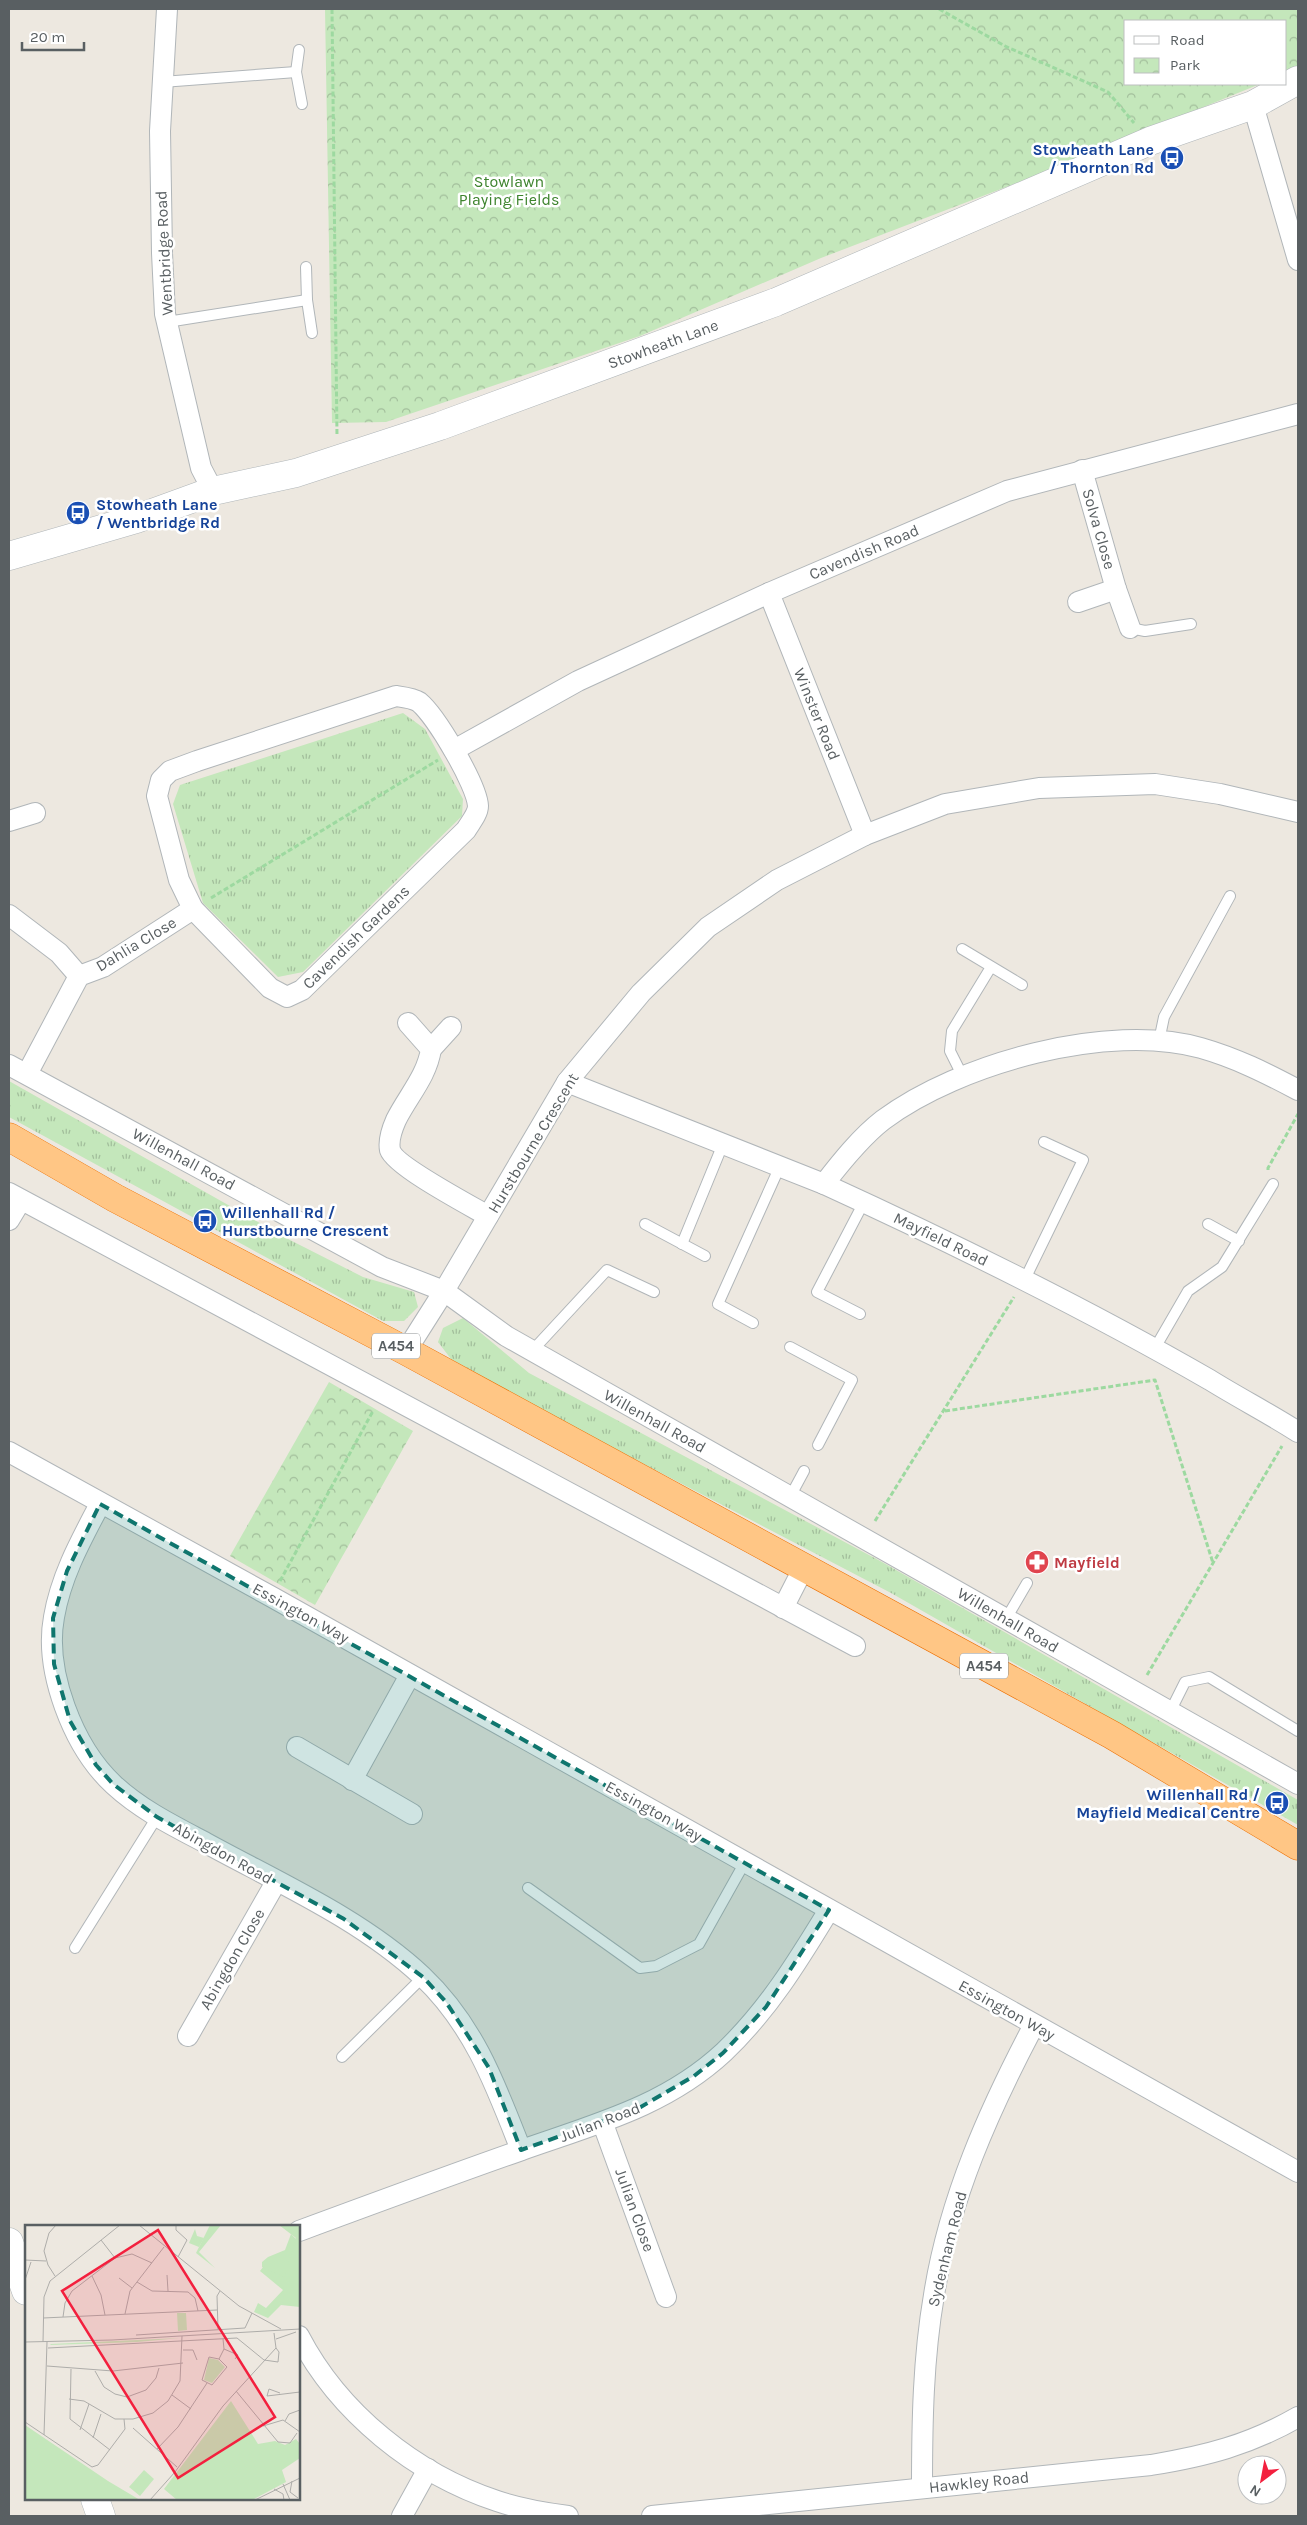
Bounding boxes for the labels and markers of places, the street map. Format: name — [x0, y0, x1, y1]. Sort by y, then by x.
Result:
place label: Stowheath Lane / Thornton Rd — [1032, 140, 1154, 177]
bus stop icon: Stowheath Lane / Thornton Rd — [1159, 145, 1185, 171]
place label: Stowheath Lane / Wentbridge Rd — [96, 495, 220, 532]
bus stop icon: Stowheath Lane / Wentbridge Rd — [65, 500, 91, 526]
place label: Willenhall Rd / Hurstbourne Crescent — [222, 1203, 389, 1240]
bus stop icon: Willenhall Rd / Hurstbourne Crescent — [192, 1208, 218, 1234]
pharmacy icon: Mayfield — [1024, 1549, 1050, 1575]
place label: Mayfield — [1054, 1553, 1120, 1572]
place label: Willenhall Rd / Mayfield Medical Centre — [1076, 1785, 1260, 1822]
bus stop icon: Willenhall Rd / Mayfield Medical Centre — [1264, 1790, 1290, 1816]

